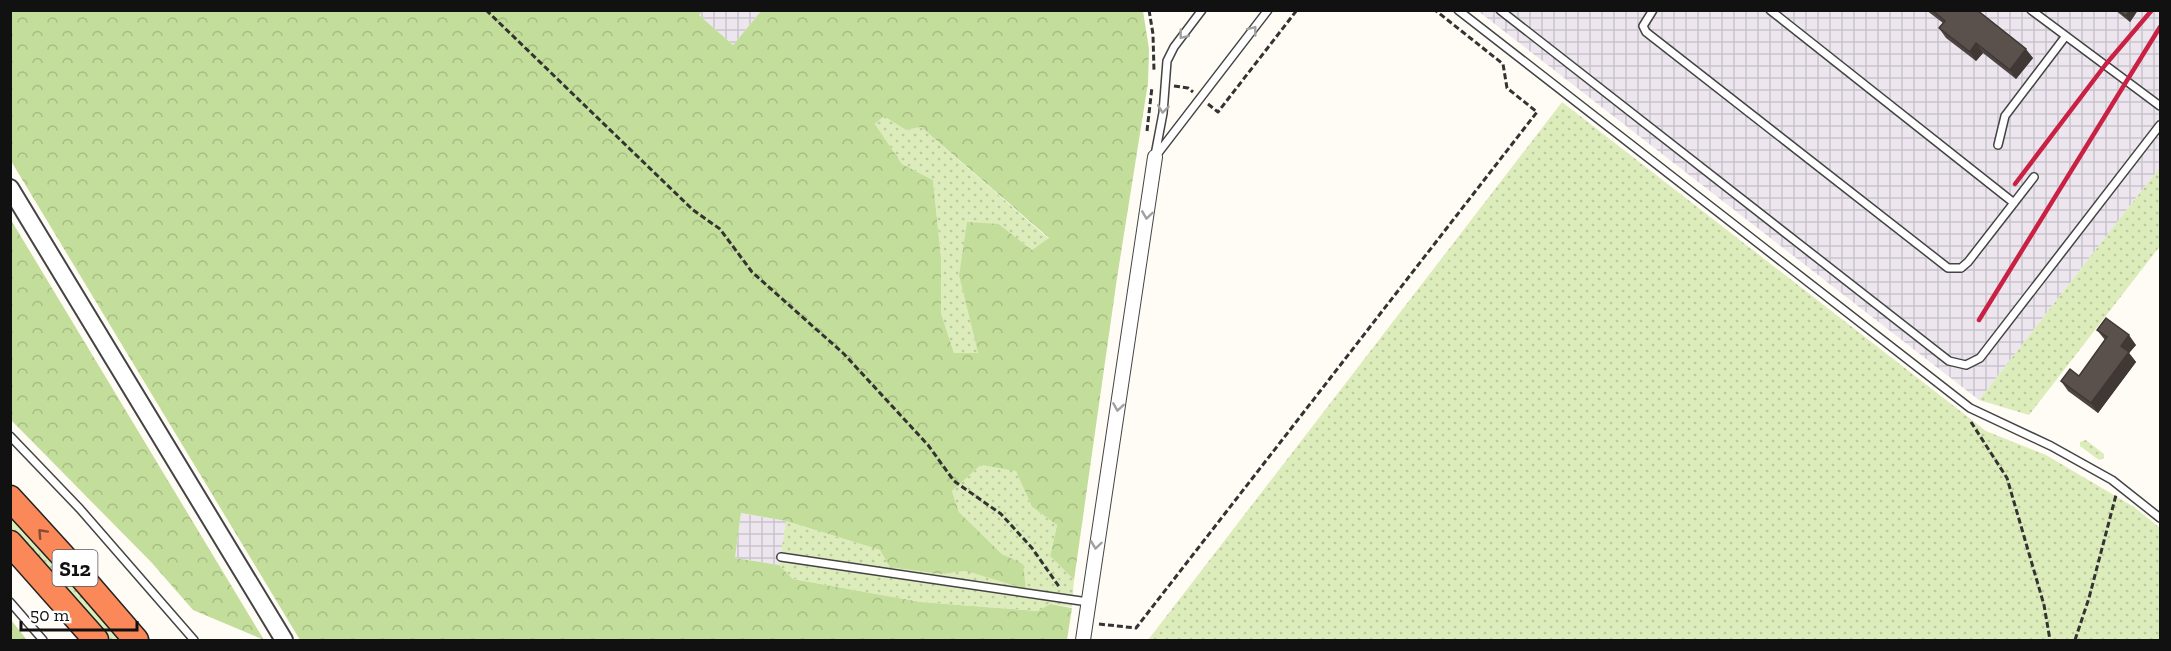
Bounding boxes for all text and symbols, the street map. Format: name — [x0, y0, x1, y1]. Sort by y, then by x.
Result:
one-way arrow — [1246, 25, 1257, 36]
one-way arrow — [1180, 28, 1191, 39]
one-way arrow — [1157, 105, 1170, 114]
one-way arrow — [1141, 210, 1153, 219]
one-way arrow — [1112, 403, 1124, 412]
one-way arrow — [38, 529, 49, 539]
one-way arrow — [1091, 540, 1103, 549]
road number: S12 — [52, 550, 98, 586]
scale bar — [21, 594, 136, 632]
text: 50 m — [30, 604, 70, 626]

